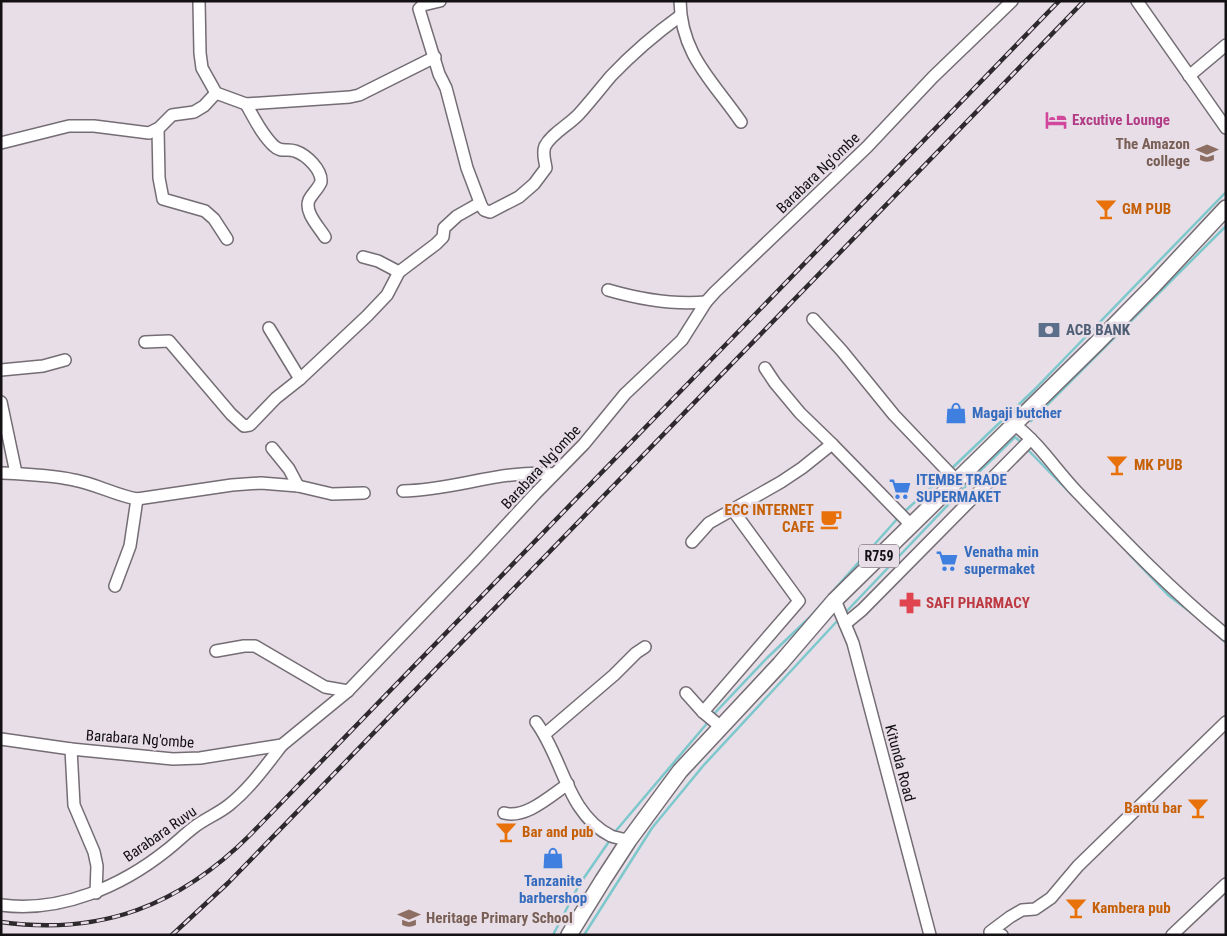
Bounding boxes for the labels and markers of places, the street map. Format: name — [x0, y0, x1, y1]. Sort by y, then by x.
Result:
hotel icon: Excutive Lounge — [1043, 107, 1069, 133]
place label: Excutive Lounge — [1072, 111, 1170, 129]
place label: The Amazon college — [1116, 135, 1190, 170]
school or university icon: The Amazon college — [1194, 140, 1220, 166]
bar icon: GM PUB — [1093, 196, 1119, 222]
place label: GM PUB — [1122, 200, 1171, 218]
bank icon: ACB BANK — [1036, 317, 1062, 343]
place label: ACB BANK — [1066, 321, 1131, 339]
shop icon: Magaji butcher — [943, 400, 969, 426]
place label: Magaji butcher — [972, 404, 1062, 422]
bar icon: MK PUB — [1104, 452, 1130, 478]
place label: MK PUB — [1134, 456, 1183, 474]
place label: ITEMBE TRADE SUPERMAKET — [916, 471, 1007, 506]
supermarket icon: ITEMBE TRADE SUPERMAKET — [887, 476, 913, 502]
place label: ECC INTERNET CAFE — [724, 501, 814, 536]
cafe icon: ECC INTERNET CAFE — [818, 506, 844, 532]
place label: Venatha min supermaket — [964, 543, 1039, 578]
supermarket icon: Venatha min supermaket — [934, 548, 960, 574]
pharmacy icon: SAFI PHARMACY — [897, 590, 923, 616]
place label: SAFI PHARMACY — [926, 594, 1031, 612]
bar icon: Bantu bar — [1185, 795, 1211, 821]
place label: Bantu bar — [1124, 799, 1182, 817]
bar icon: Bar and pub — [493, 819, 519, 845]
place label: Bar and pub — [522, 823, 593, 841]
shop icon: Tanzanite barbershop — [540, 845, 566, 871]
place label: Tanzanite barbershop — [519, 872, 587, 907]
bar icon: Kambera pub — [1063, 895, 1089, 921]
place label: Kambera pub — [1092, 899, 1171, 917]
school or university icon: Heritage Primary School — [396, 905, 422, 931]
place label: Heritage Primary School — [426, 909, 573, 927]

